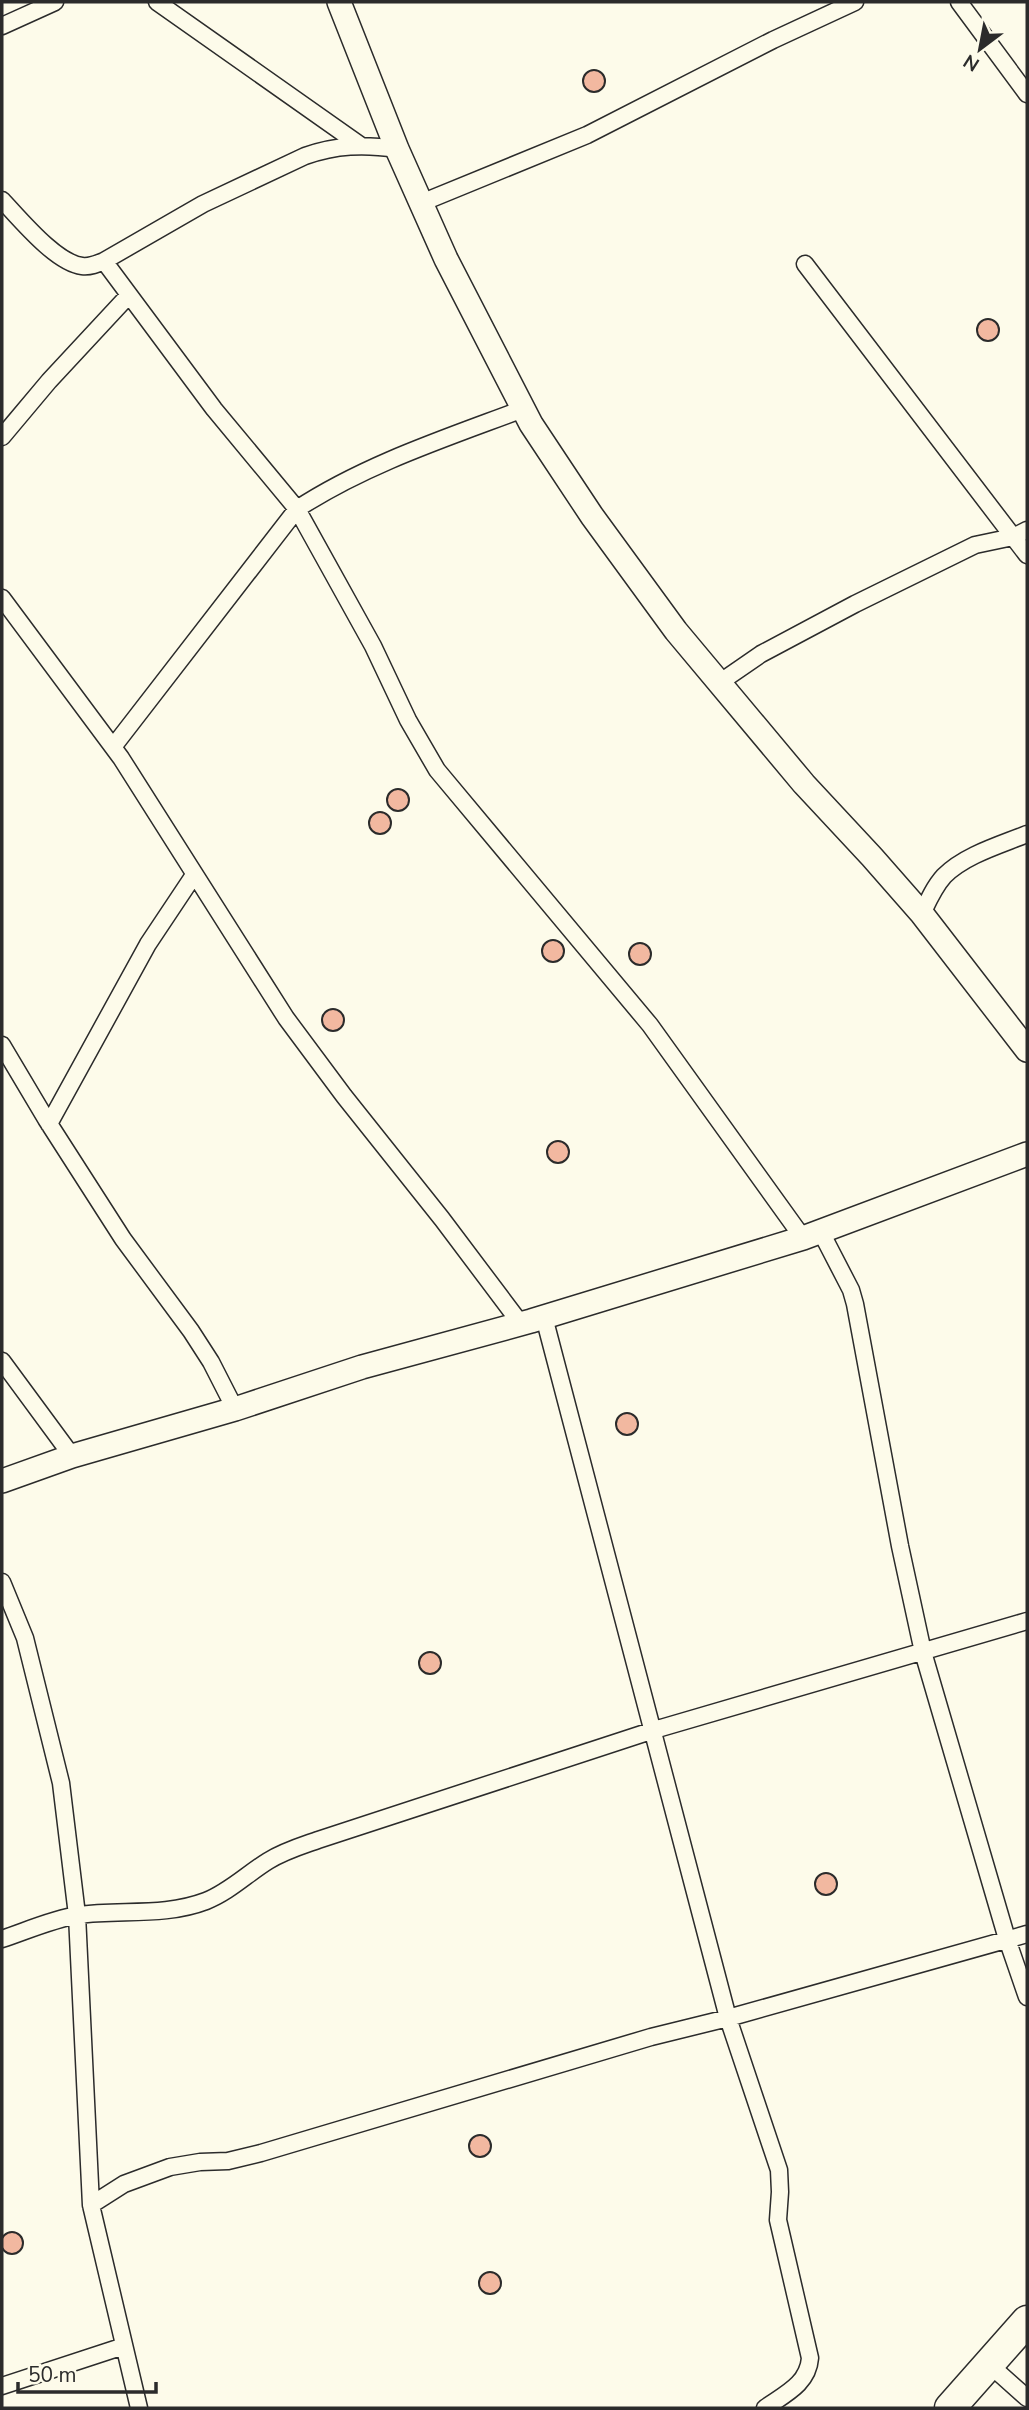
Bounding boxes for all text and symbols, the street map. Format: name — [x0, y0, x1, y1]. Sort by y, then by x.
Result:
north arrow — [945, 14, 1015, 84]
text: N — [959, 48, 984, 77]
scale bar — [18, 2350, 156, 2394]
text: 50 m — [28, 2361, 77, 2389]

